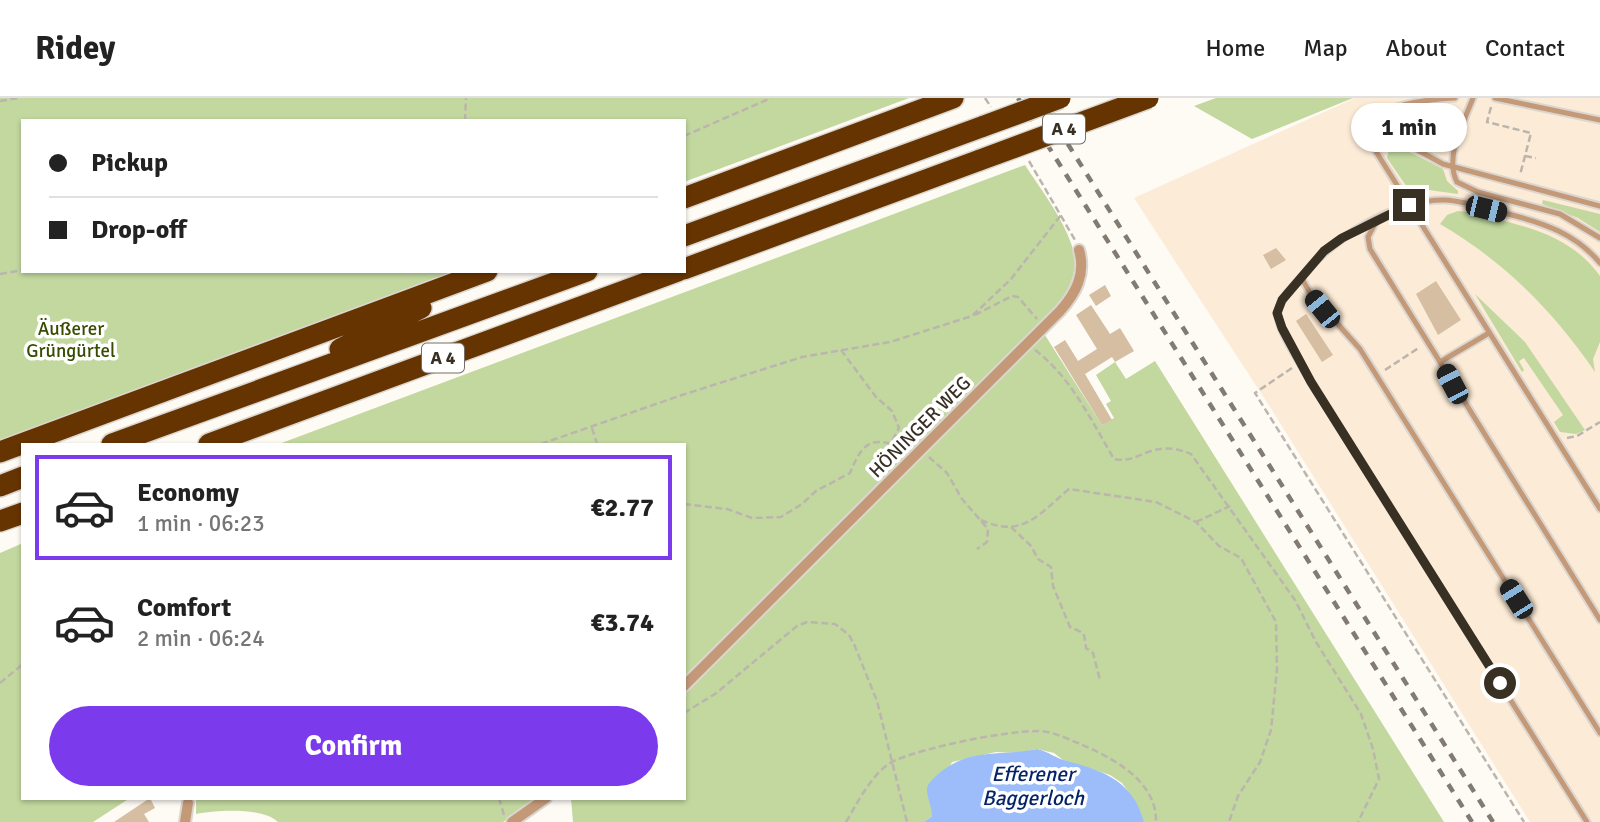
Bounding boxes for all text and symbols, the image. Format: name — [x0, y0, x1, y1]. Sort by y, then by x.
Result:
text: Ridey — [35, 28, 115, 69]
text: Home — [1205, 33, 1265, 63]
text: Map — [1303, 33, 1348, 63]
text: About — [1386, 33, 1447, 63]
text: Contact — [1485, 33, 1565, 63]
callout: 1 min — [1351, 104, 1467, 153]
text: 1 min — [1381, 113, 1437, 142]
road number: A 4 — [1043, 114, 1085, 144]
text: Pickup — [91, 147, 168, 179]
route end — [1393, 189, 1425, 221]
car — [1464, 194, 1509, 224]
text: Drop-off — [91, 214, 187, 246]
car — [1301, 286, 1344, 332]
park label: Äußerer Grüngürtel — [26, 317, 116, 363]
road number: A 4 — [422, 344, 464, 372]
car — [1433, 361, 1472, 407]
street label: HÖNINGER WEG — [864, 371, 976, 483]
icon: car — [53, 476, 116, 539]
text: Economy — [137, 477, 239, 509]
text: €2.77 — [590, 492, 654, 524]
text: 1 min · 06:23 — [137, 509, 265, 538]
car — [1496, 576, 1537, 622]
icon: car — [53, 591, 116, 654]
text: Comfort — [137, 592, 231, 624]
text: €3.74 — [590, 607, 654, 639]
text: 2 min · 06:24 — [137, 624, 265, 653]
route start — [1484, 667, 1516, 699]
button: Confirm — [49, 706, 658, 786]
water label: Efferener Baggerloch — [982, 761, 1085, 811]

